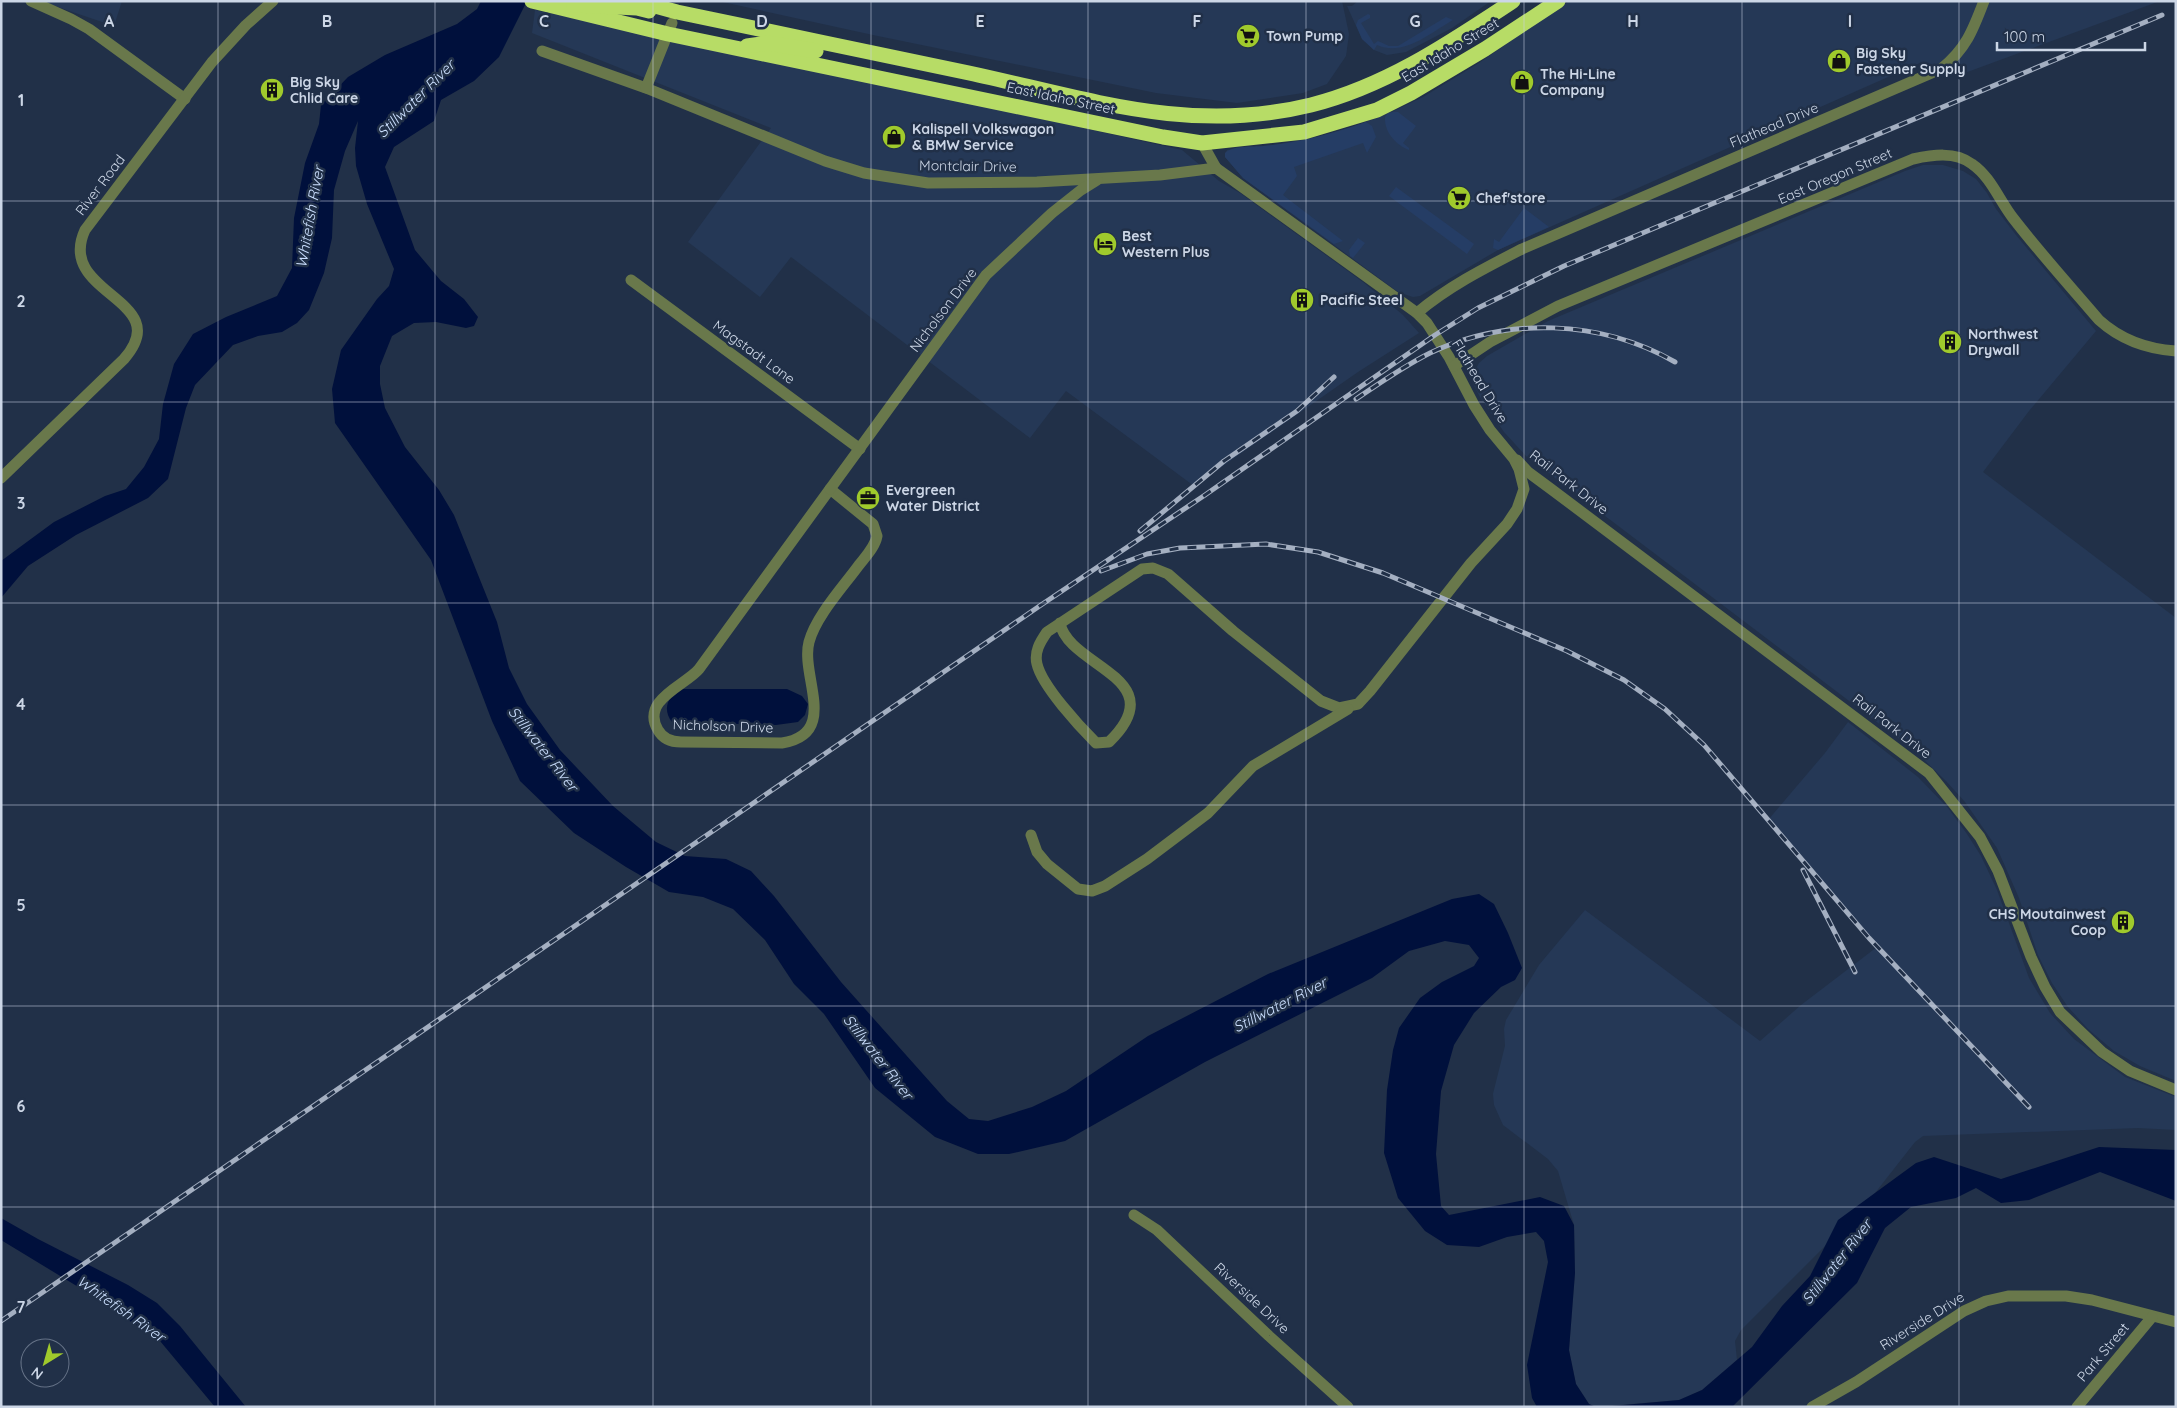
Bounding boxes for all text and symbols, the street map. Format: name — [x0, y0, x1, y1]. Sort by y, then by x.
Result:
text: A — [104, 11, 115, 31]
text: B — [322, 11, 332, 31]
text: C — [539, 11, 549, 31]
text: D — [756, 11, 768, 31]
text: E — [975, 11, 985, 31]
text: F — [1193, 11, 1202, 31]
text: G — [1409, 11, 1421, 31]
text: H — [1627, 11, 1639, 31]
text: I — [1848, 11, 1852, 31]
street label: East Idaho Street — [1398, 14, 1502, 86]
scale bar — [1997, 20, 2144, 52]
supermarket icon: Town Pump — [1235, 23, 1261, 49]
place label: Town Pump — [1266, 27, 1343, 45]
text: 100 m — [2004, 27, 2045, 46]
place label: Big Sky Fastener Supply — [1856, 44, 1966, 78]
shop icon: Big Sky Fastener Supply — [1826, 48, 1852, 74]
water label: Stillwater River — [373, 54, 460, 142]
place label: The Hi-Line Company — [1540, 65, 1616, 99]
shop icon: The Hi-Line Company — [1509, 69, 1535, 95]
place label: Big Sky Chlid Care — [290, 73, 358, 107]
building icon: Big Sky Chlid Care — [259, 77, 285, 103]
street label: East Idaho Street — [1005, 78, 1117, 118]
text: 1 — [18, 90, 24, 110]
street label: Flathead Drive — [1727, 98, 1821, 152]
place label: Kalispell Volkswagon & BMW Service — [912, 120, 1054, 154]
shop icon: Kalispell Volkswagon & BMW Service — [881, 124, 907, 150]
street label: East Oregon Street — [1775, 144, 1895, 208]
street label: River Road — [71, 151, 129, 219]
street label: Montclair Drive — [919, 156, 1017, 176]
water label: Whitefish River — [291, 162, 328, 269]
supermarket icon: Chef'store — [1446, 185, 1472, 211]
place label: Chef'store — [1476, 189, 1546, 207]
place label: Best Western Plus — [1122, 227, 1210, 261]
hotel icon: Best Western Plus — [1092, 231, 1118, 257]
street label: Nicholson Drive — [906, 264, 981, 356]
building icon: Pacific Steel — [1289, 287, 1315, 313]
text: 2 — [16, 291, 26, 311]
place label: Pacific Steel — [1320, 291, 1403, 309]
street label: Magstadt Lane — [709, 316, 799, 388]
place label: Northwest Drywall — [1968, 325, 2039, 359]
building icon: Northwest Drywall — [1937, 329, 1963, 355]
street label: Flathead Drive — [1448, 336, 1512, 426]
street label: Rail Park Drive — [1526, 446, 1612, 518]
place label: Evergreen Water District — [886, 481, 980, 515]
office icon: Evergreen Water District — [855, 485, 881, 511]
text: 3 — [17, 493, 25, 513]
street label: Rail Park Drive — [1849, 690, 1935, 762]
text: 4 — [16, 694, 26, 714]
water label: Stillwater River — [504, 702, 584, 797]
street label: Nicholson Drive — [672, 715, 774, 737]
text: 5 — [16, 895, 26, 915]
place label: CHS Moutainwest Coop — [1989, 905, 2106, 939]
building icon: CHS Moutainwest Coop — [2110, 909, 2136, 935]
water label: Stillwater River — [1230, 972, 1332, 1036]
water label: Stillwater River — [839, 1010, 919, 1105]
text: 6 — [17, 1096, 26, 1116]
water label: Stillwater River — [1798, 1214, 1877, 1308]
street label: Riverside Drive — [1211, 1259, 1293, 1338]
water label: Whitefish River — [74, 1271, 171, 1347]
street label: Riverside Drive — [1876, 1288, 1968, 1354]
text: 7 — [17, 1297, 26, 1317]
street label: Park Street — [2073, 1319, 2133, 1385]
north arrow — [20, 1338, 70, 1388]
text: N — [28, 1363, 47, 1384]

